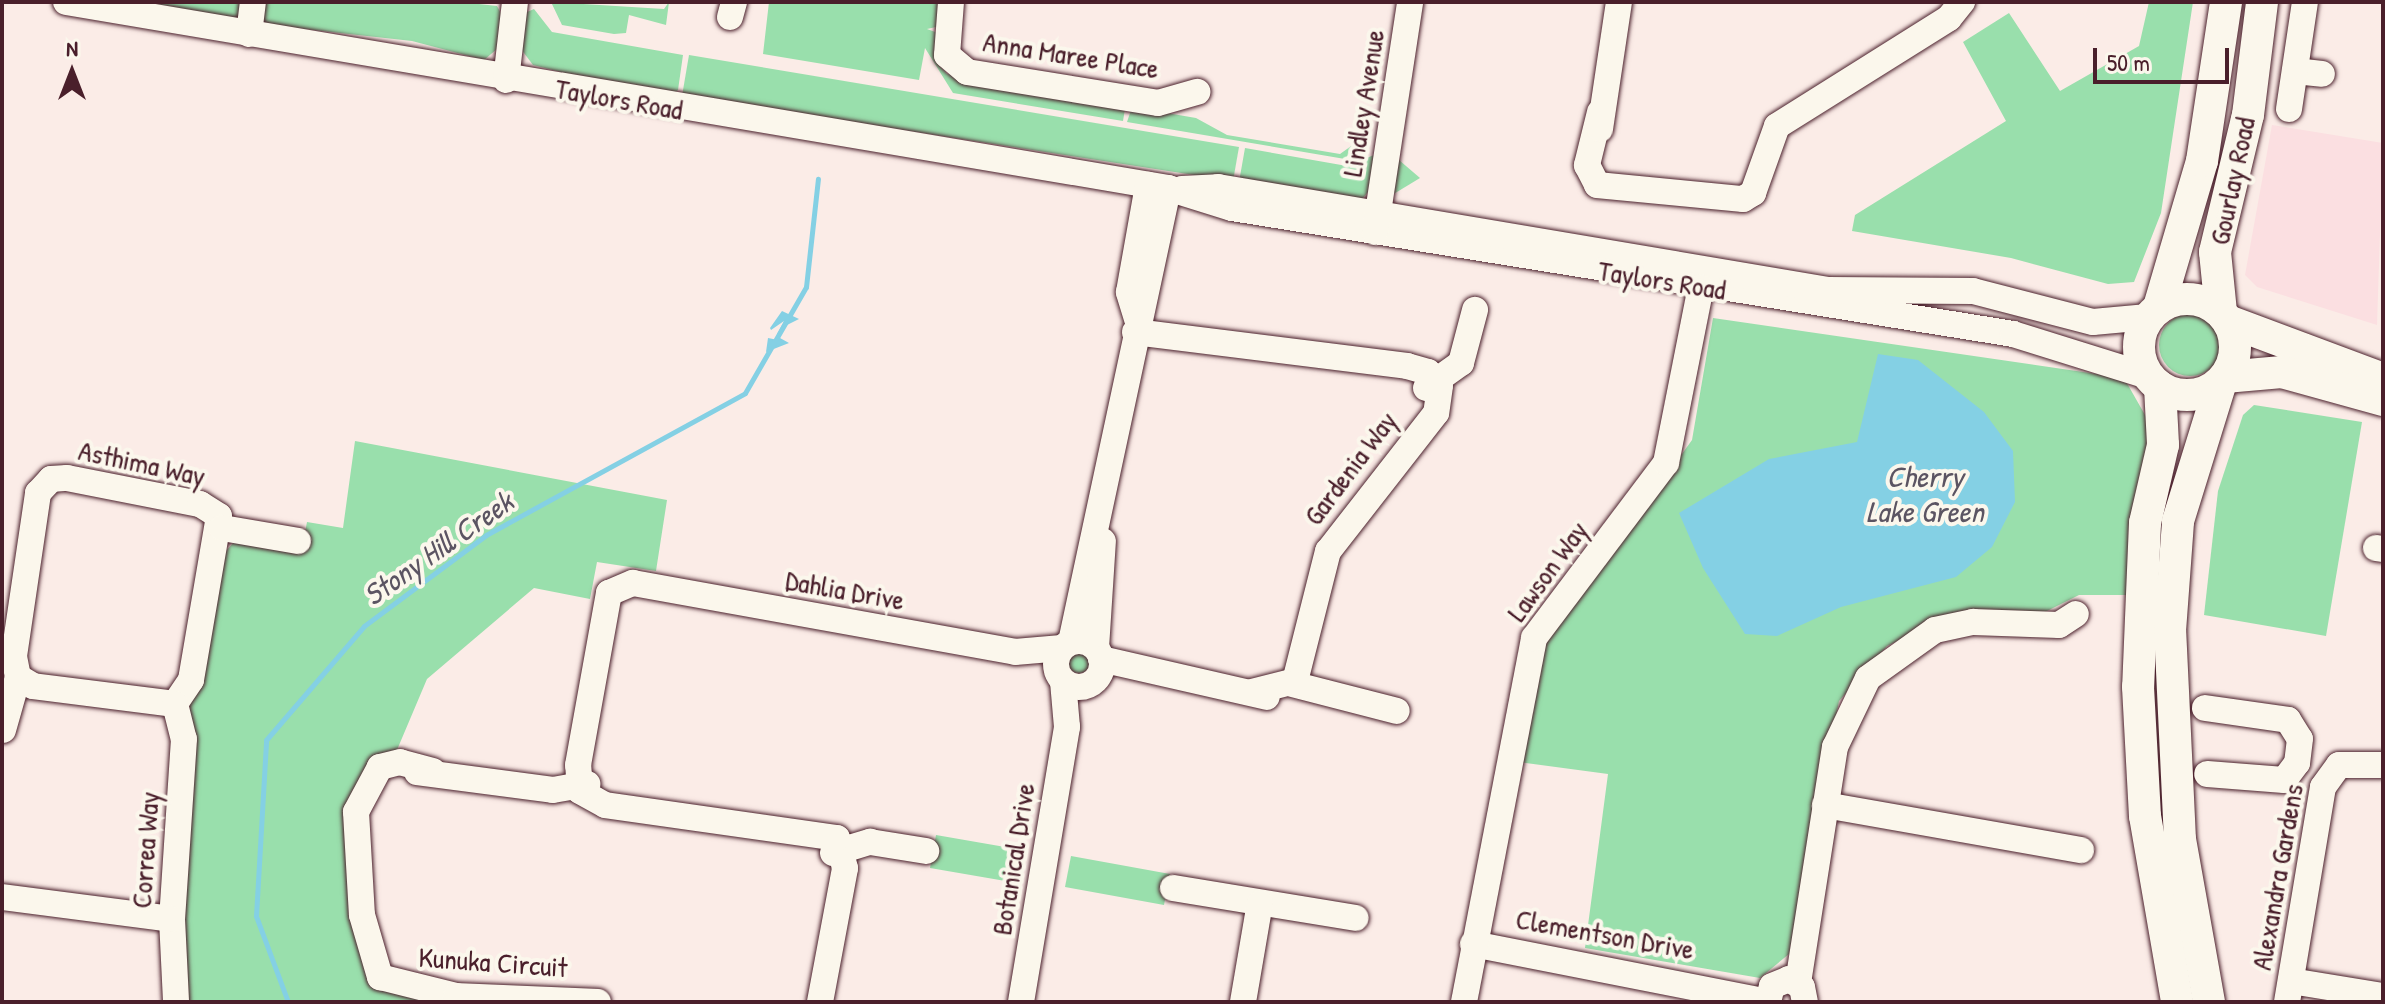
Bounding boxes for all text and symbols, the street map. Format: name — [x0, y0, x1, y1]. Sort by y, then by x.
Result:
street label: Anna Maree Place — [981, 25, 1161, 85]
street label: Lindley Avenue — [1335, 27, 1391, 179]
north arrow — [32, 32, 112, 112]
scale bar — [2097, 32, 2233, 82]
text: N — [66, 33, 78, 63]
text: 50 m — [2107, 46, 2150, 78]
street label: Taylors Road — [553, 71, 685, 127]
street label: Gourlay Road — [2202, 114, 2262, 248]
street label: Taylors Road — [1596, 253, 1728, 307]
street label: Gardenia Way — [1296, 405, 1404, 531]
street label: Asthima Way — [76, 433, 208, 493]
water label: Cherry Lake Green — [1866, 458, 1984, 528]
water label: Stony Hill Creek — [356, 483, 520, 613]
street label: Lawson Way — [1499, 514, 1595, 628]
street label: Dahlia Drive — [783, 563, 907, 617]
street label: Botanical Drive — [984, 781, 1042, 937]
street label: Alexandra Gardens — [2244, 781, 2310, 973]
street label: Correa Way — [124, 791, 166, 909]
street label: Clementson Drive — [1513, 902, 1697, 966]
street label: Kunuka Circuit — [417, 940, 569, 984]

